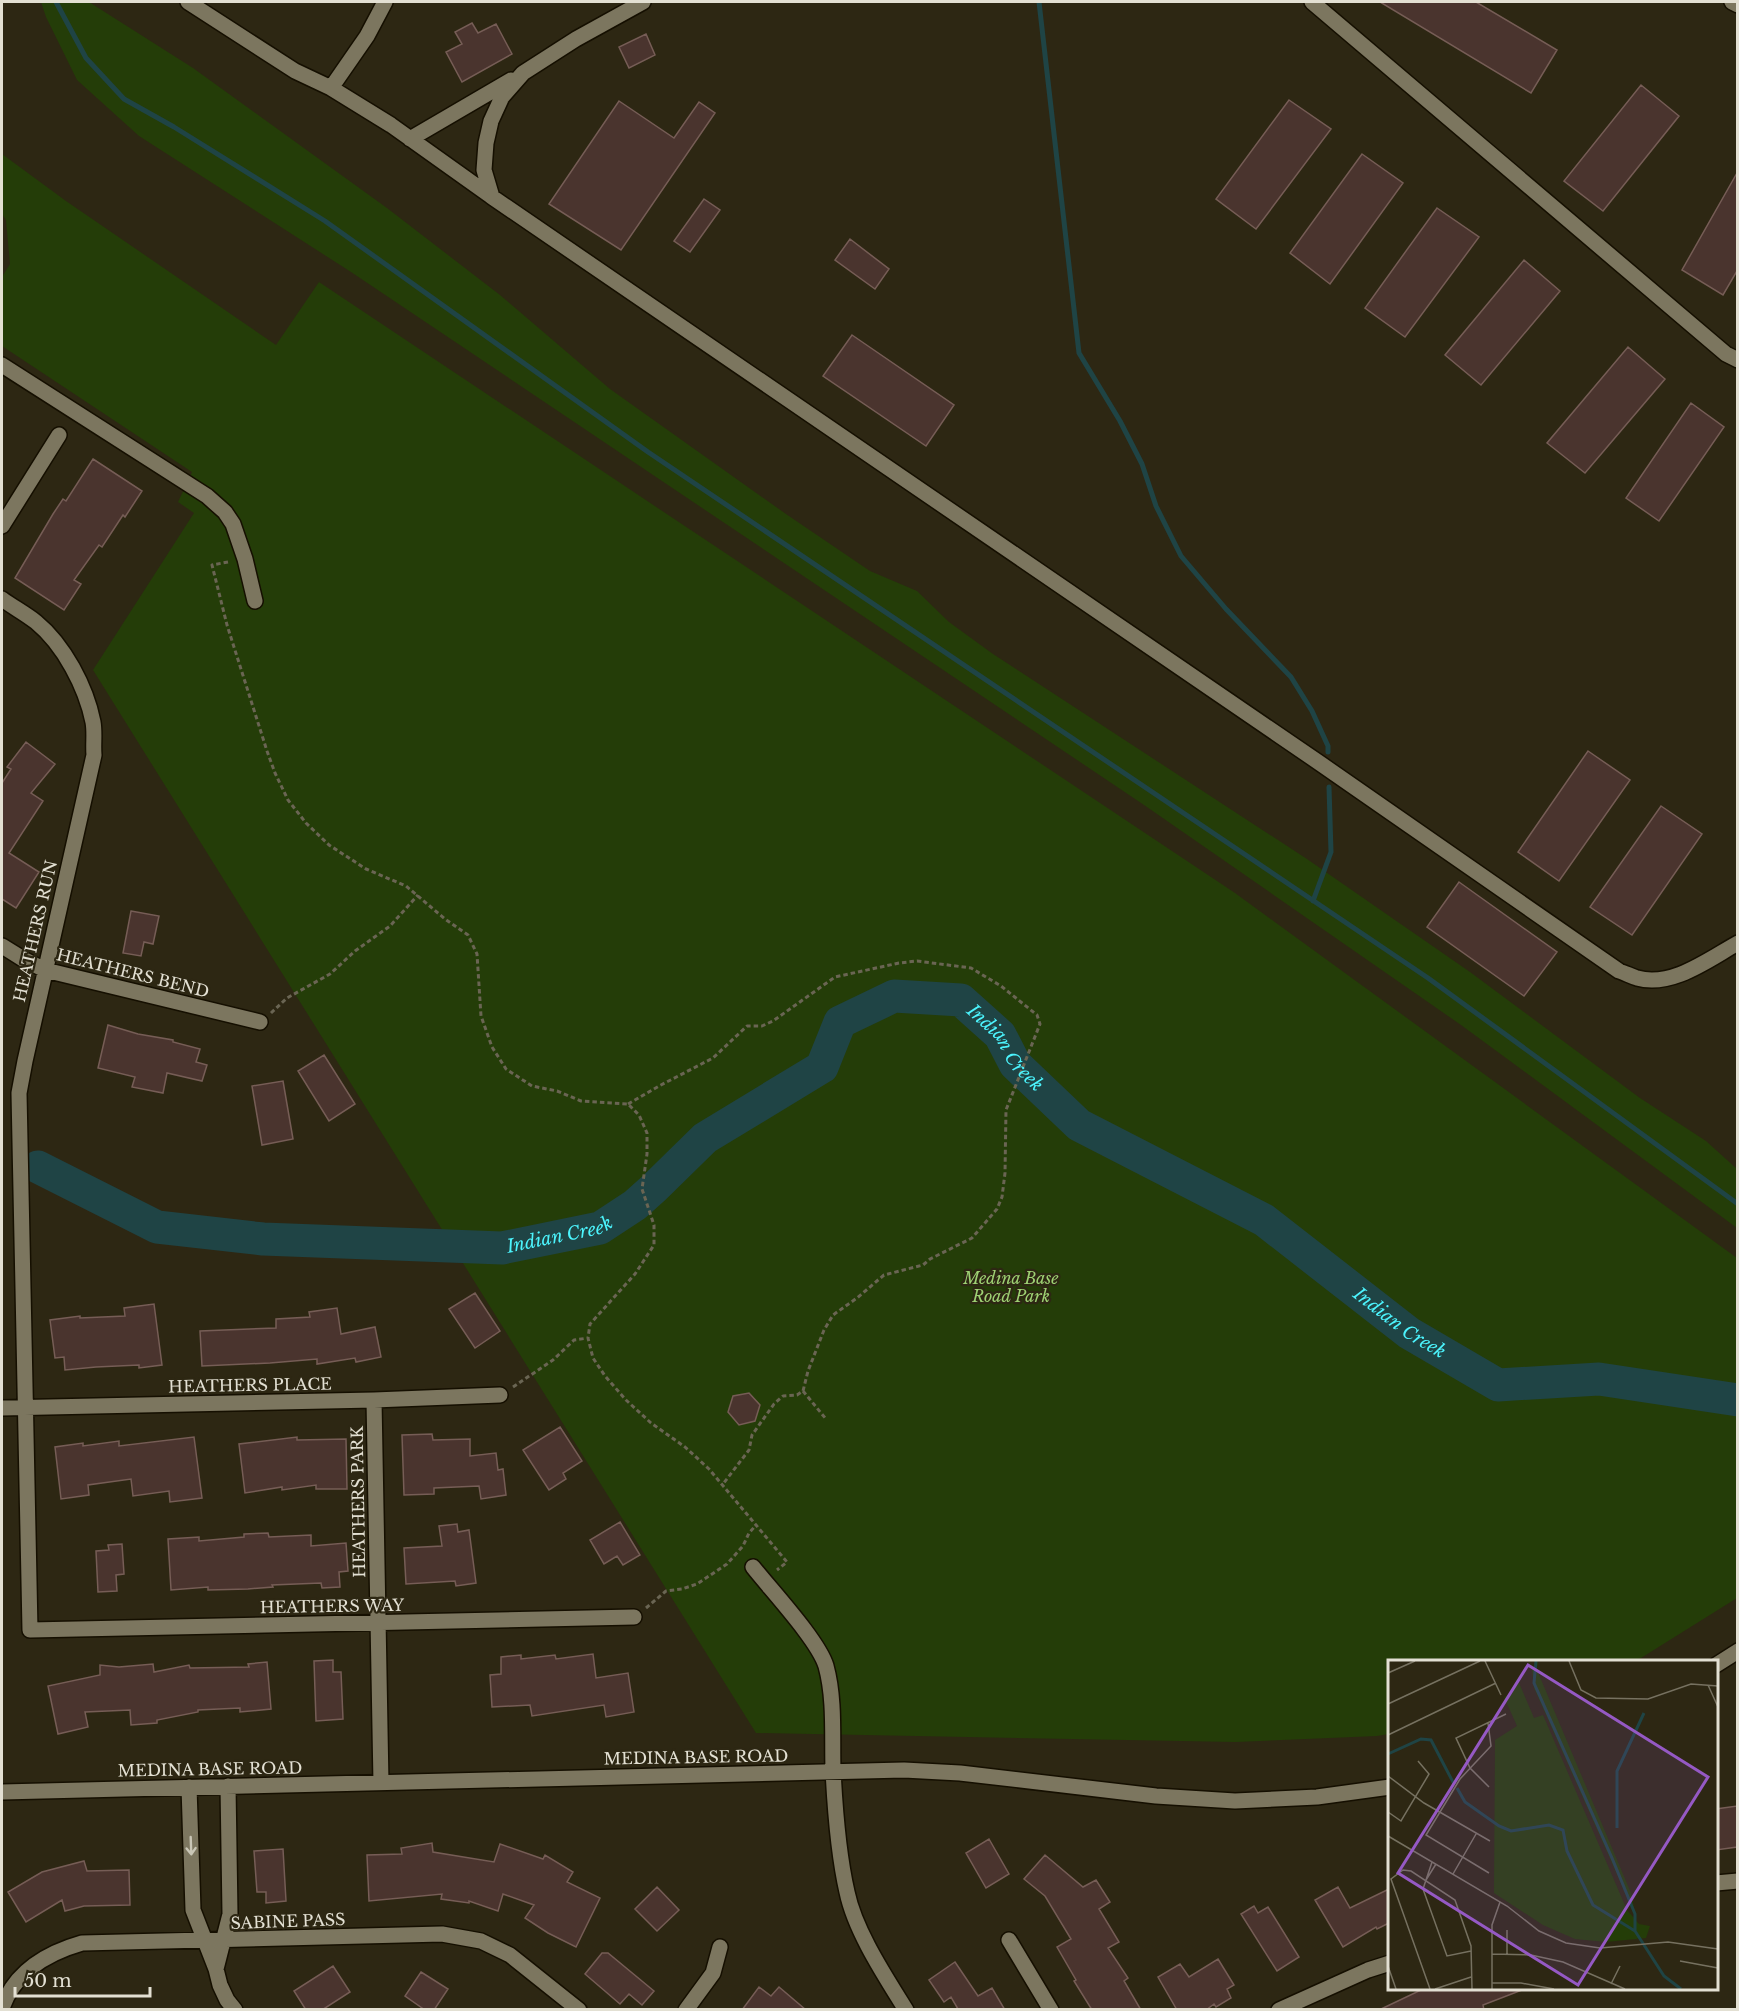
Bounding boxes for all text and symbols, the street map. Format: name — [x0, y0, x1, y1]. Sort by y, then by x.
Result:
street label: HEATHERS RUN — [9, 858, 61, 1004]
street label: HEATHERS BEND — [55, 944, 211, 1002]
water label: Indian Creek — [962, 999, 1048, 1096]
water label: Indian Creek — [504, 1212, 617, 1258]
park label: Medina Base Road Park — [962, 1268, 1059, 1306]
water label: Indian Creek — [1348, 1282, 1450, 1363]
street label: HEATHERS PLACE — [168, 1374, 332, 1396]
street label: HEATHERS PARK — [347, 1425, 369, 1578]
street label: HEATHERS WAY — [260, 1595, 405, 1617]
inset map — [1388, 1660, 1718, 1990]
street label: MEDINA BASE ROAD — [604, 1745, 788, 1769]
street label: MEDINA BASE ROAD — [118, 1757, 302, 1781]
one-way arrow — [185, 1835, 197, 1855]
street label: SABINE PASS — [230, 1909, 346, 1933]
scale bar — [15, 1960, 150, 1998]
text: 50 m — [24, 1970, 72, 1992]

